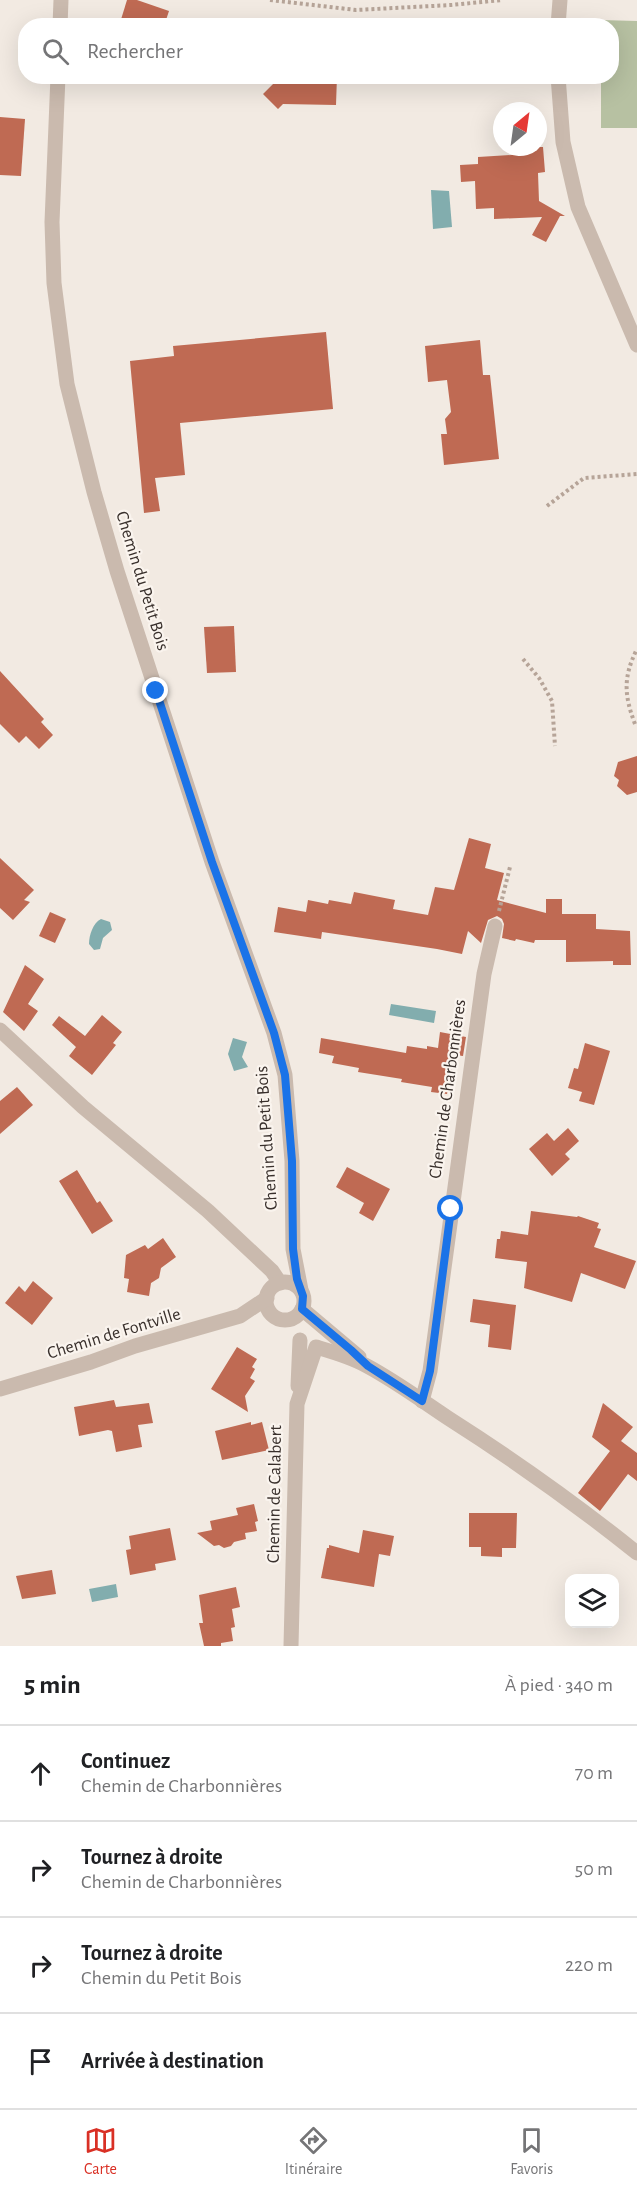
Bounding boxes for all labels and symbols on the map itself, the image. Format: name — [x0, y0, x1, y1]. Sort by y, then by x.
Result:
north arrow — [493, 102, 547, 156]
street label: Chemin du Petit Bois — [112, 509, 172, 653]
route end — [142, 677, 168, 703]
street label: Chemin de Charbonnières — [426, 998, 470, 1180]
street label: Chemin du Petit Bois — [253, 1065, 281, 1211]
route start — [437, 1195, 463, 1221]
street label: Chemin de Fontville — [45, 1305, 183, 1363]
street label: Chemin de Calabert — [265, 1425, 285, 1563]

